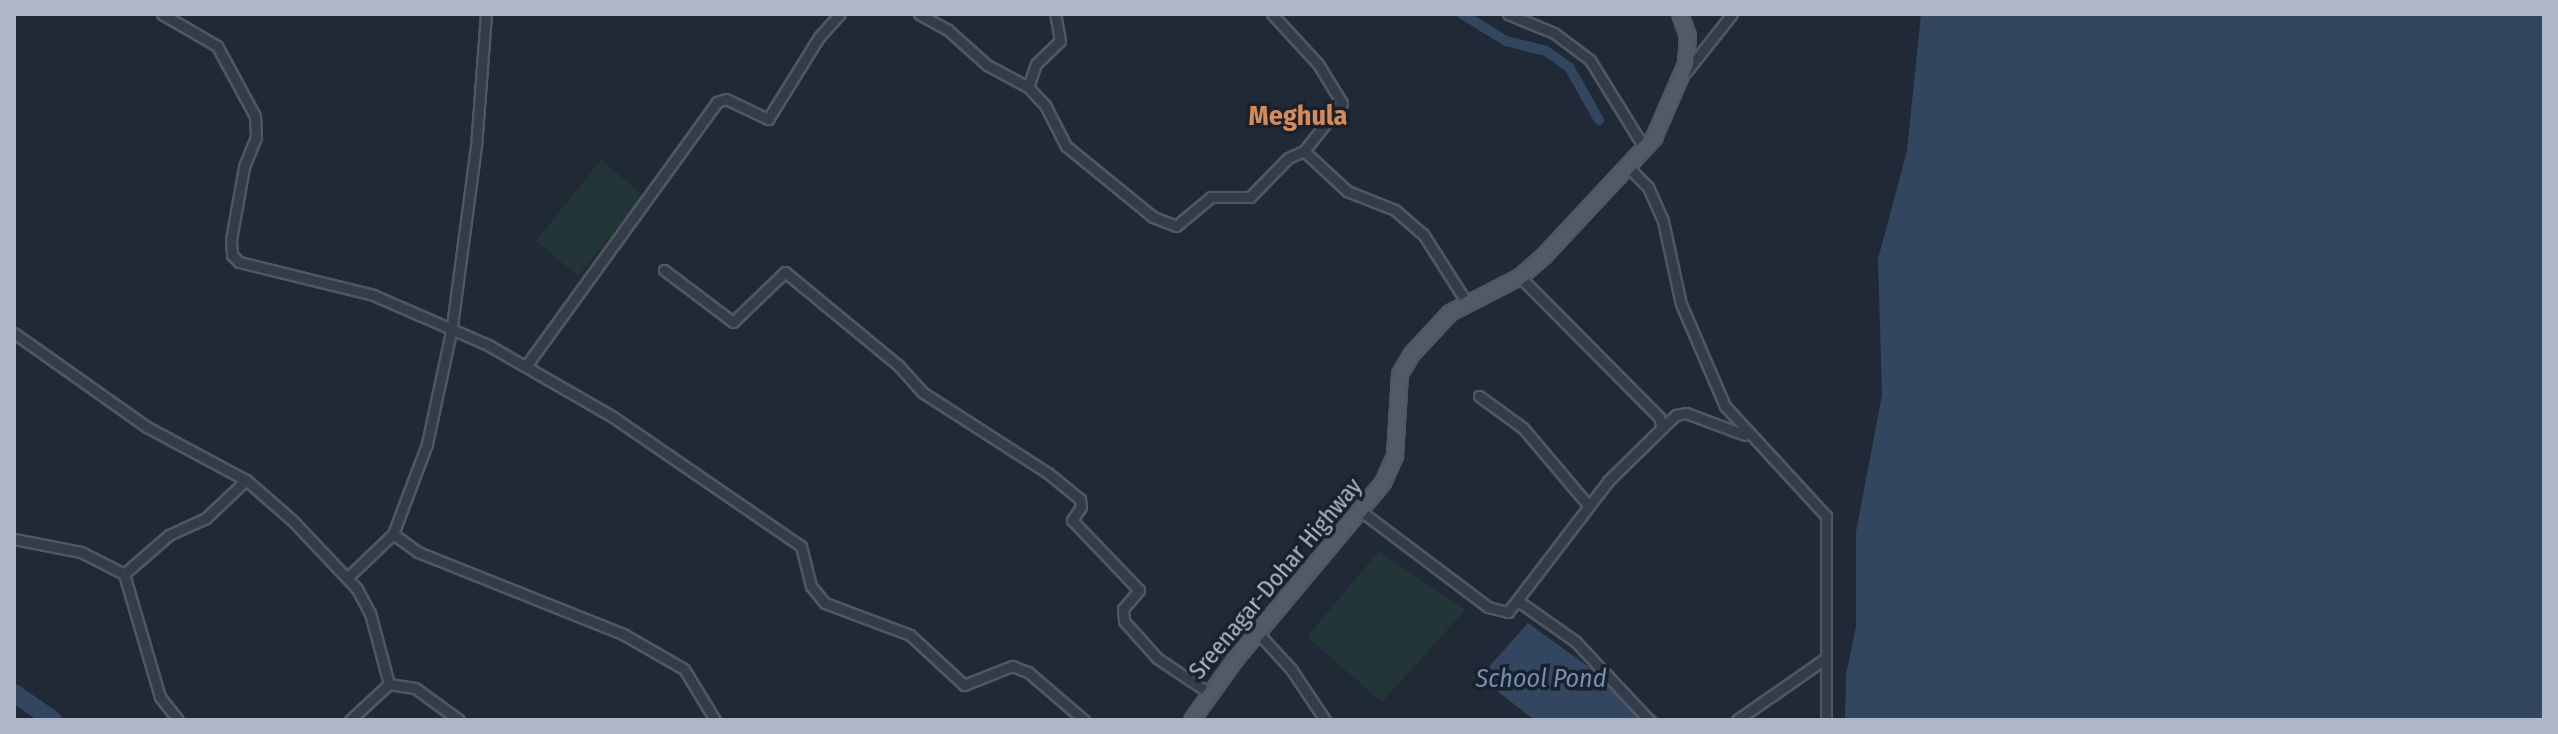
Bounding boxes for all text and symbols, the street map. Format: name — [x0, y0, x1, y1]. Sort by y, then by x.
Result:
district label: Meghula — [1249, 99, 1347, 133]
street label: Sreenagar-Dohar Highway — [1183, 473, 1369, 685]
water label: School Pond — [1475, 663, 1607, 695]

